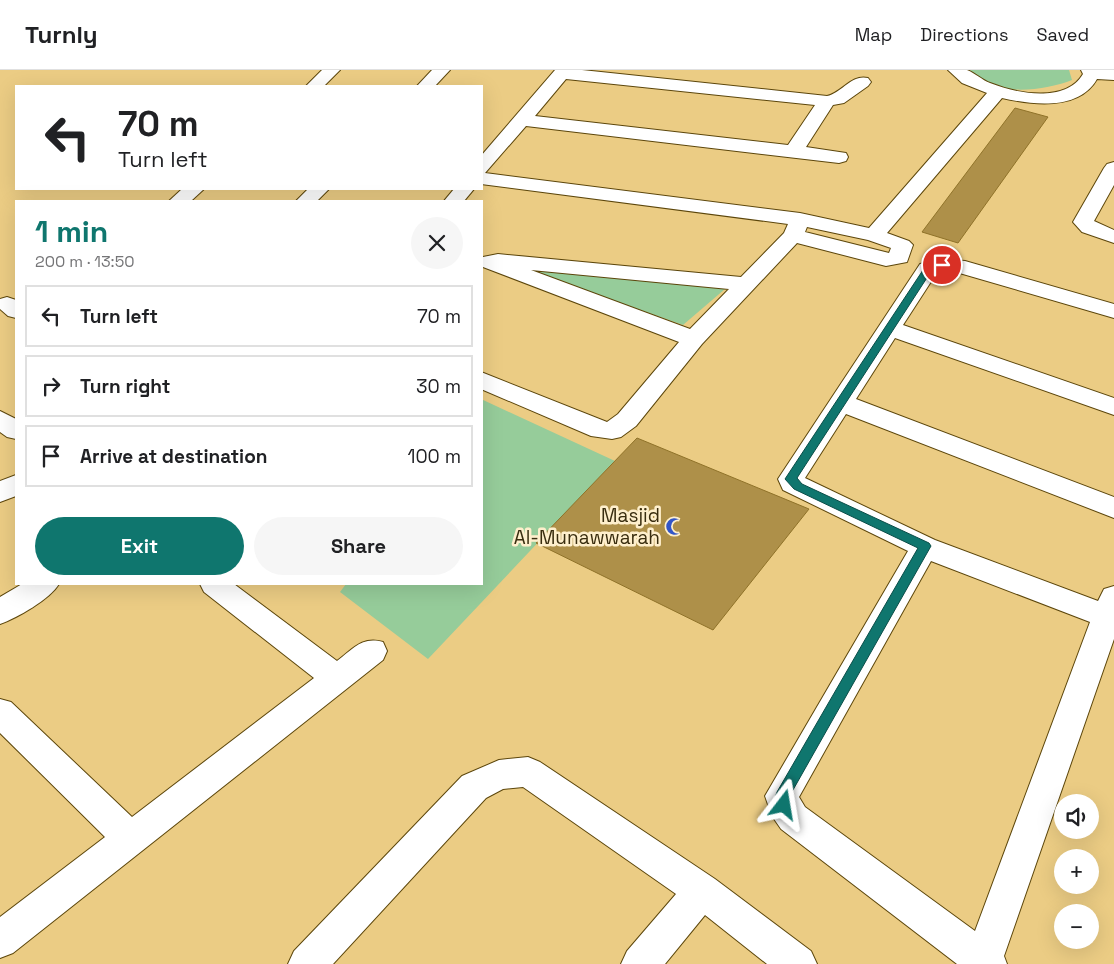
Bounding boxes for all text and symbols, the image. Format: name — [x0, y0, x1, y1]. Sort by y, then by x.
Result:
text: Turnly — [25, 19, 98, 50]
text: Map — [855, 23, 892, 46]
text: Directions — [920, 23, 1009, 46]
text: Saved — [1037, 23, 1089, 46]
text: 70 m — [118, 102, 199, 146]
icon: left — [35, 105, 100, 170]
text: Turn left — [118, 145, 208, 173]
text: 1 min — [35, 212, 108, 251]
button: close — [411, 217, 463, 269]
pin — [921, 244, 963, 286]
text: 200 m · 13:50 — [35, 251, 135, 272]
icon: arrive — [928, 251, 956, 279]
icon: left — [37, 302, 65, 330]
text: Turn left — [80, 304, 158, 329]
text: 70 m — [417, 304, 461, 329]
icon: right — [37, 372, 65, 400]
text: Turn right — [80, 374, 170, 399]
text: 30 m — [416, 374, 461, 399]
icon: arrive — [37, 442, 65, 470]
text: Arrive at destination — [80, 444, 268, 469]
text: 100 m — [407, 444, 461, 469]
place label: Masjid Al-Munawwarah — [514, 503, 660, 550]
mosque icon: Masjid Al-Munawwarah — [664, 516, 684, 536]
button: Exit — [35, 517, 244, 575]
button: Share — [254, 517, 463, 575]
position arrow — [757, 778, 809, 830]
map controls — [1054, 794, 1099, 949]
button: sound — [1054, 794, 1099, 839]
button: + — [1054, 849, 1099, 894]
button: − — [1054, 904, 1099, 949]

